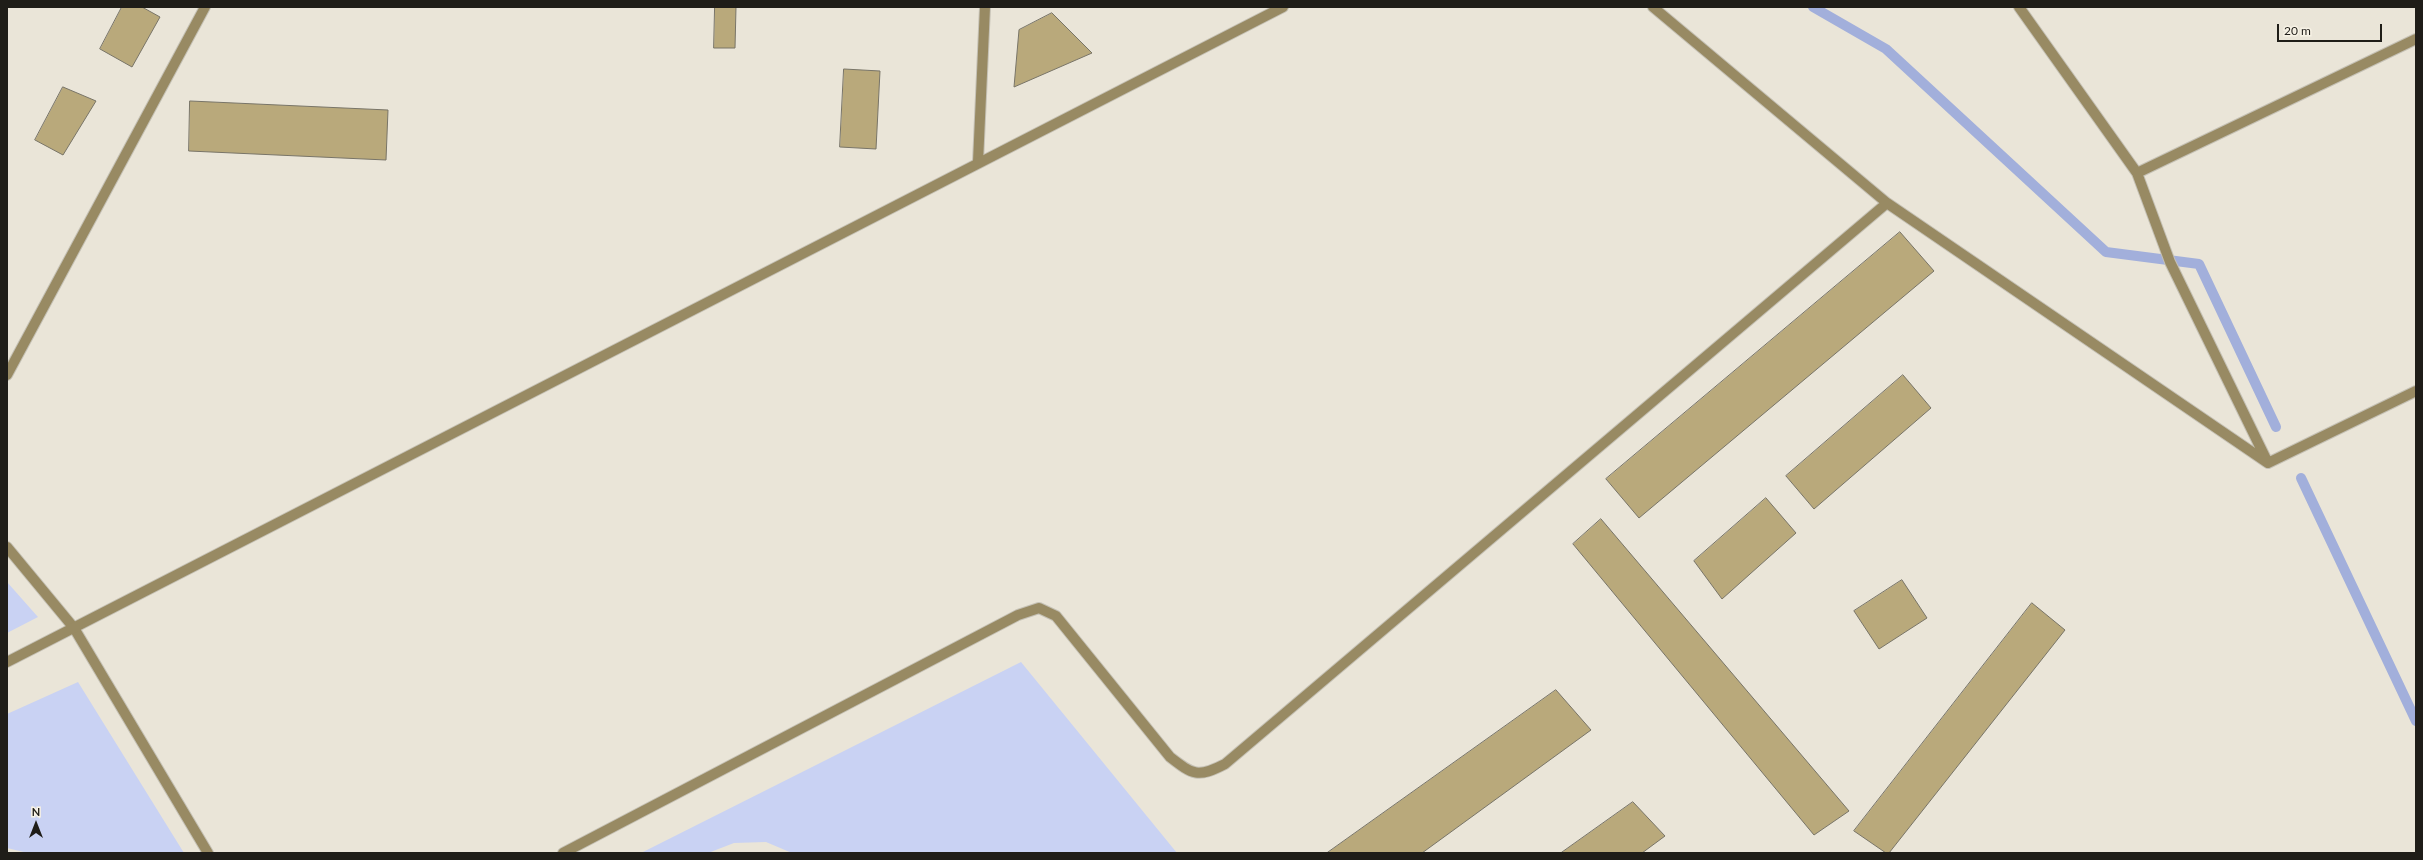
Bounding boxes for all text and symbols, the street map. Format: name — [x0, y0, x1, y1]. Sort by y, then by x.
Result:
scale bar — [2279, 16, 2384, 42]
text: 20 m — [2284, 23, 2311, 38]
north arrow — [16, 804, 56, 844]
text: N — [32, 805, 40, 818]

